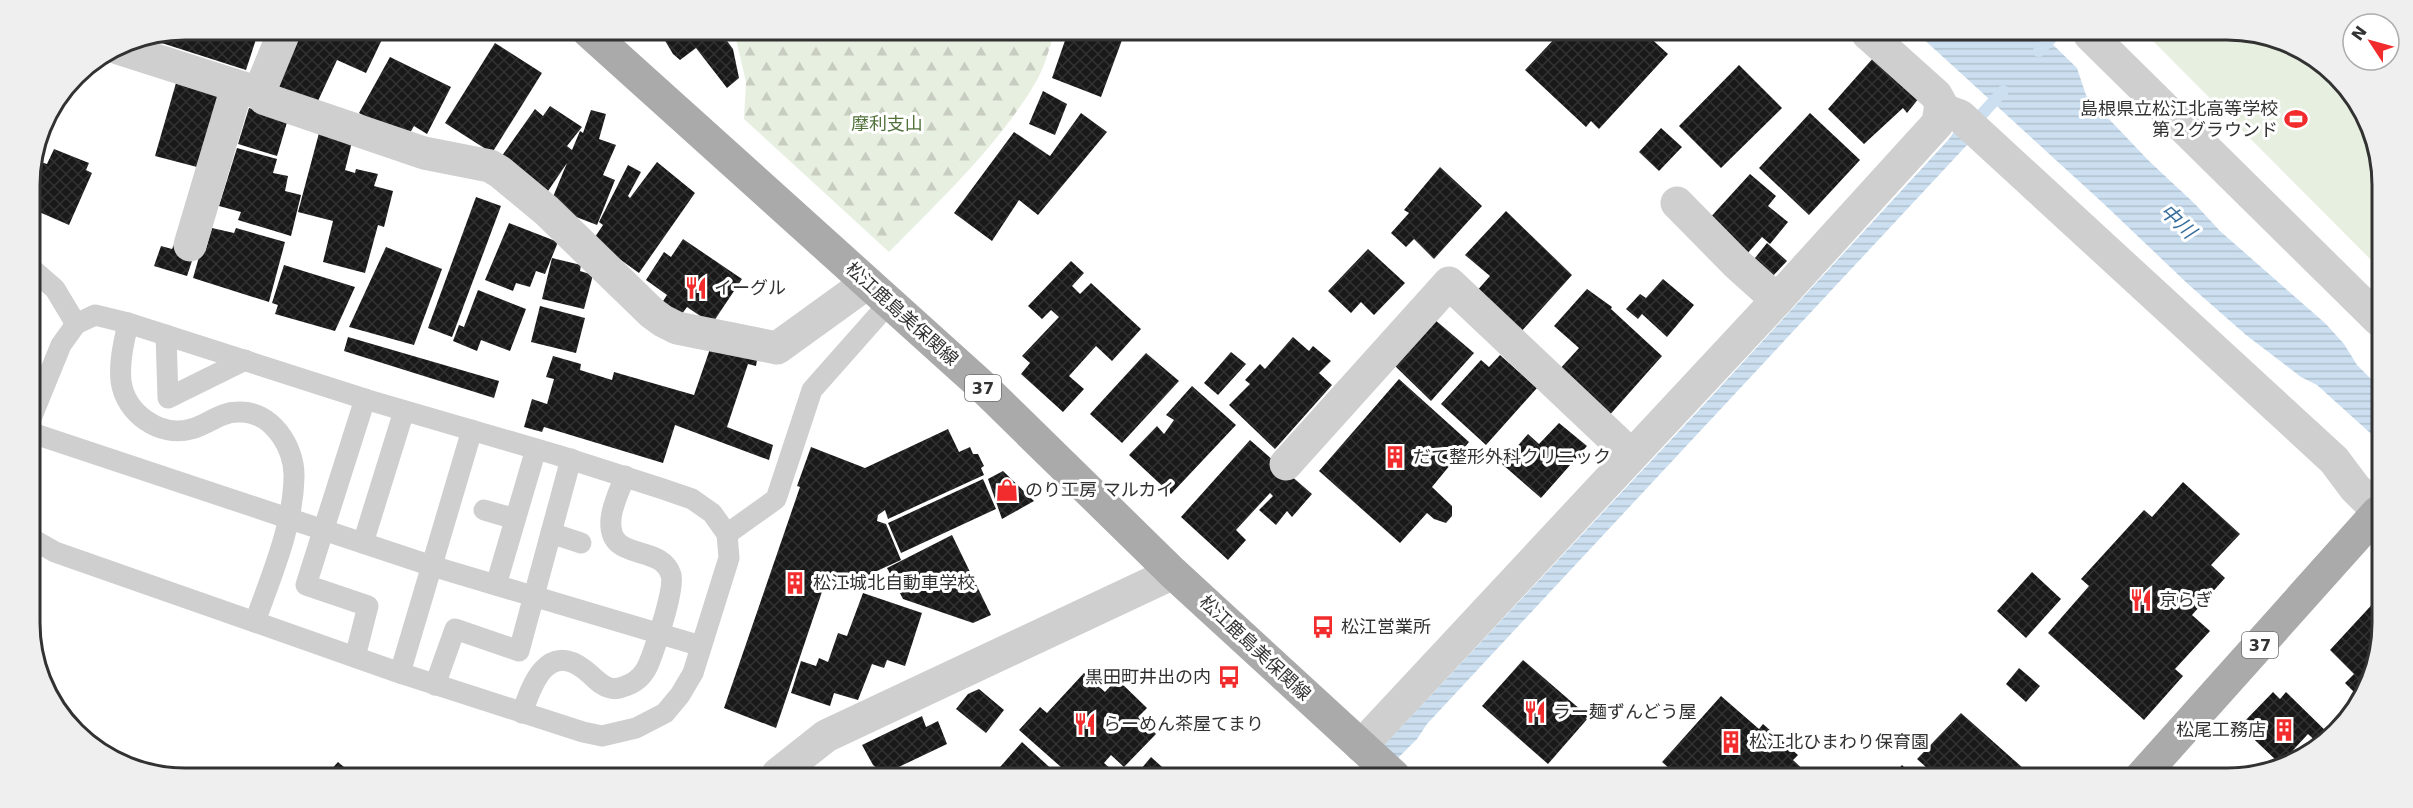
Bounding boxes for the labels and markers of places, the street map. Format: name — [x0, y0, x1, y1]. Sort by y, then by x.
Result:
place label: 島根県立松江北高等学校 第２グラウンド — [2080, 98, 2278, 140]
sports icon: 島根県立松江北高等学校 第２グラウンド — [2283, 106, 2309, 132]
restaurant icon: イーグル — [683, 275, 709, 301]
place label: イーグル — [714, 277, 786, 298]
building icon: だて整形外科クリニック — [1382, 444, 1408, 470]
place label: だて整形外科クリニック — [1413, 446, 1611, 467]
shop icon: のり工房 マルカイ — [994, 477, 1020, 503]
place label: のり工房 マルカイ — [1025, 479, 1174, 500]
building icon: 松江城北自動車学校 — [782, 570, 808, 596]
place label: 松江城北自動車学校 — [813, 572, 975, 593]
restaurant icon: 京らぎ — [2128, 587, 2154, 613]
place label: 京らぎ — [2159, 589, 2213, 610]
bus stop icon: 松江営業所 — [1310, 614, 1336, 640]
place label: 松江営業所 — [1341, 616, 1431, 637]
bus stop icon: 黒田町井出の内 — [1216, 664, 1242, 690]
place label: 黒田町井出の内 — [1085, 666, 1211, 687]
restaurant icon: ラー麺ずんどう屋 — [1522, 699, 1548, 725]
place label: ラー麺ずんどう屋 — [1553, 701, 1696, 722]
restaurant icon: らーめん茶屋てまり — [1072, 711, 1098, 737]
place label: らーめん茶屋てまり — [1103, 713, 1264, 734]
building icon: 松尾工務店 — [2271, 717, 2297, 743]
place label: 松尾工務店 — [2176, 719, 2266, 740]
building icon: 松江北ひまわり保育園 — [1718, 729, 1744, 755]
place label: 松江北ひまわり保育園 — [1749, 731, 1929, 752]

